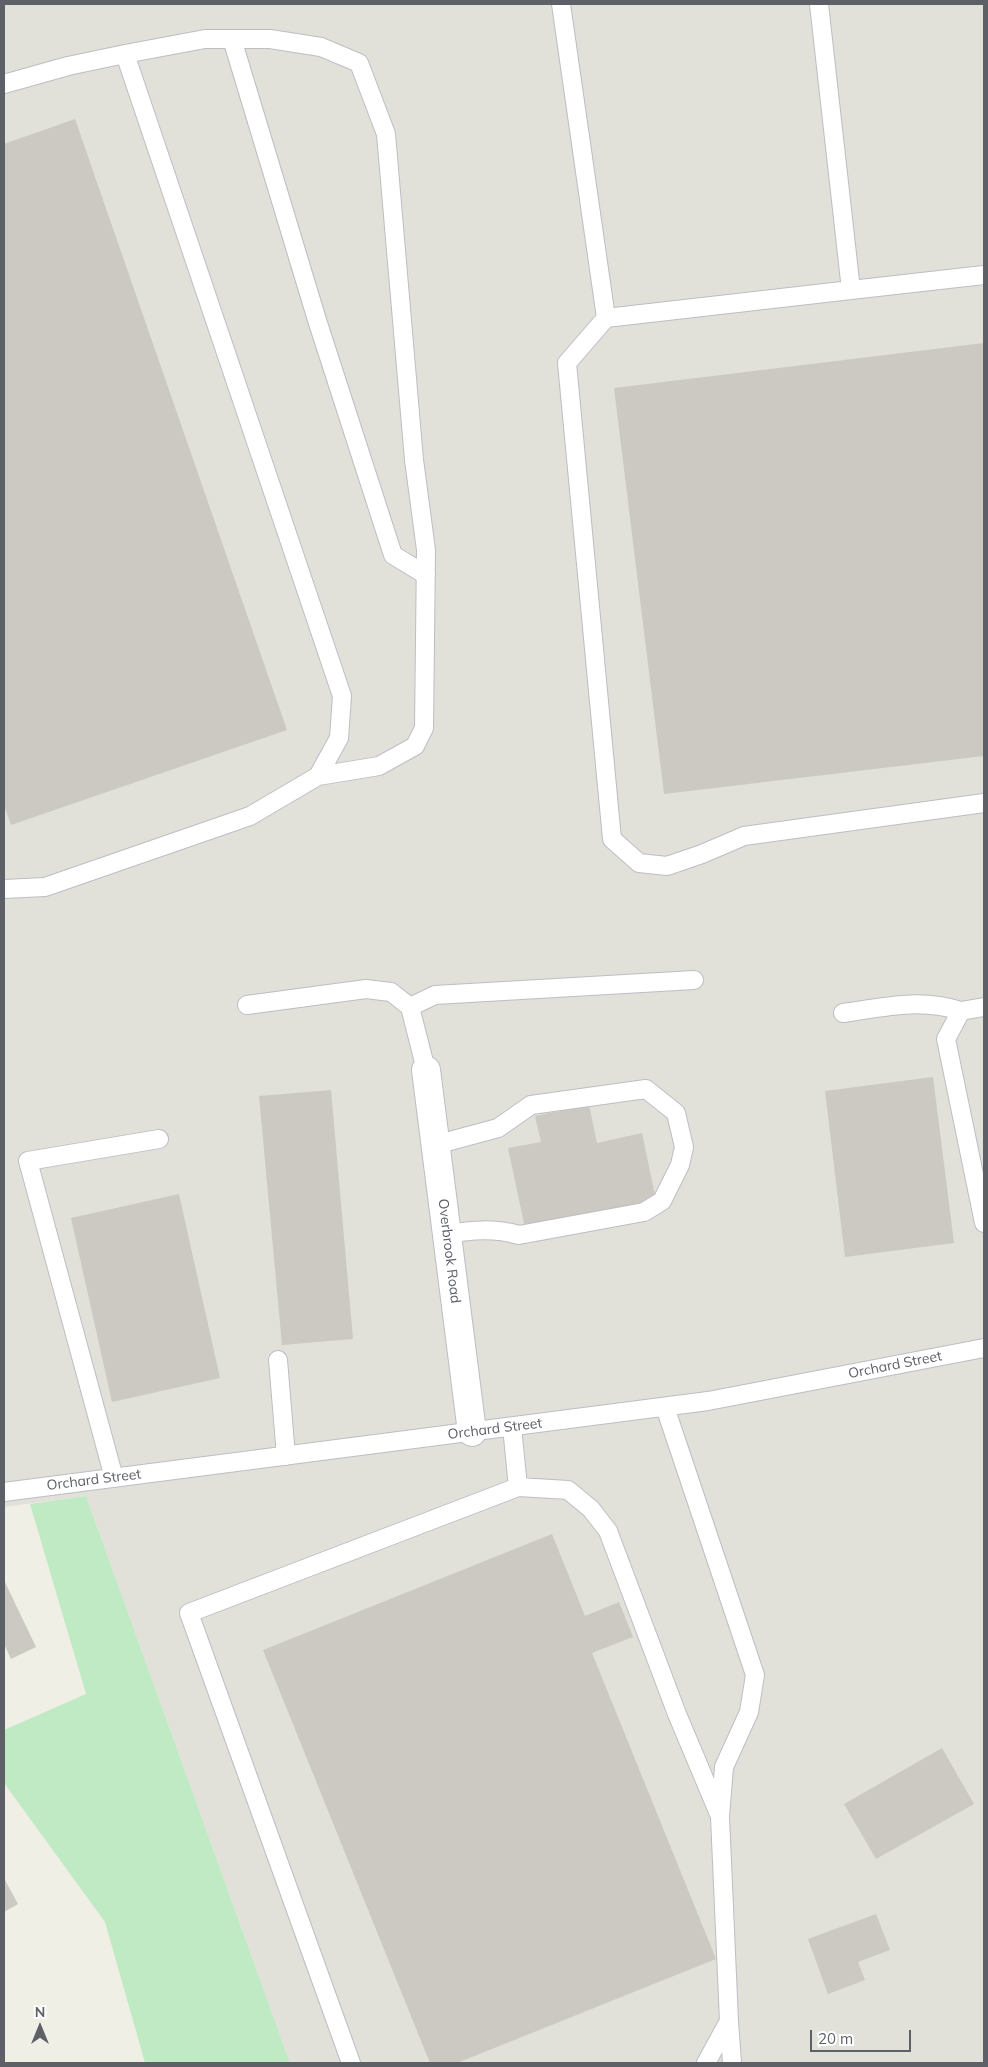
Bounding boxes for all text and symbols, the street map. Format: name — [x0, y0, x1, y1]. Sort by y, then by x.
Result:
street label: Overbrook Road — [434, 1198, 464, 1304]
street label: Orchard Street — [847, 1348, 943, 1382]
street label: Orchard Street — [447, 1415, 543, 1443]
street label: Orchard Street — [46, 1466, 142, 1494]
north arrow — [15, 2002, 65, 2052]
text: N — [35, 2003, 45, 2021]
scale bar — [813, 2020, 914, 2052]
text: 20 m — [818, 2029, 853, 2048]

